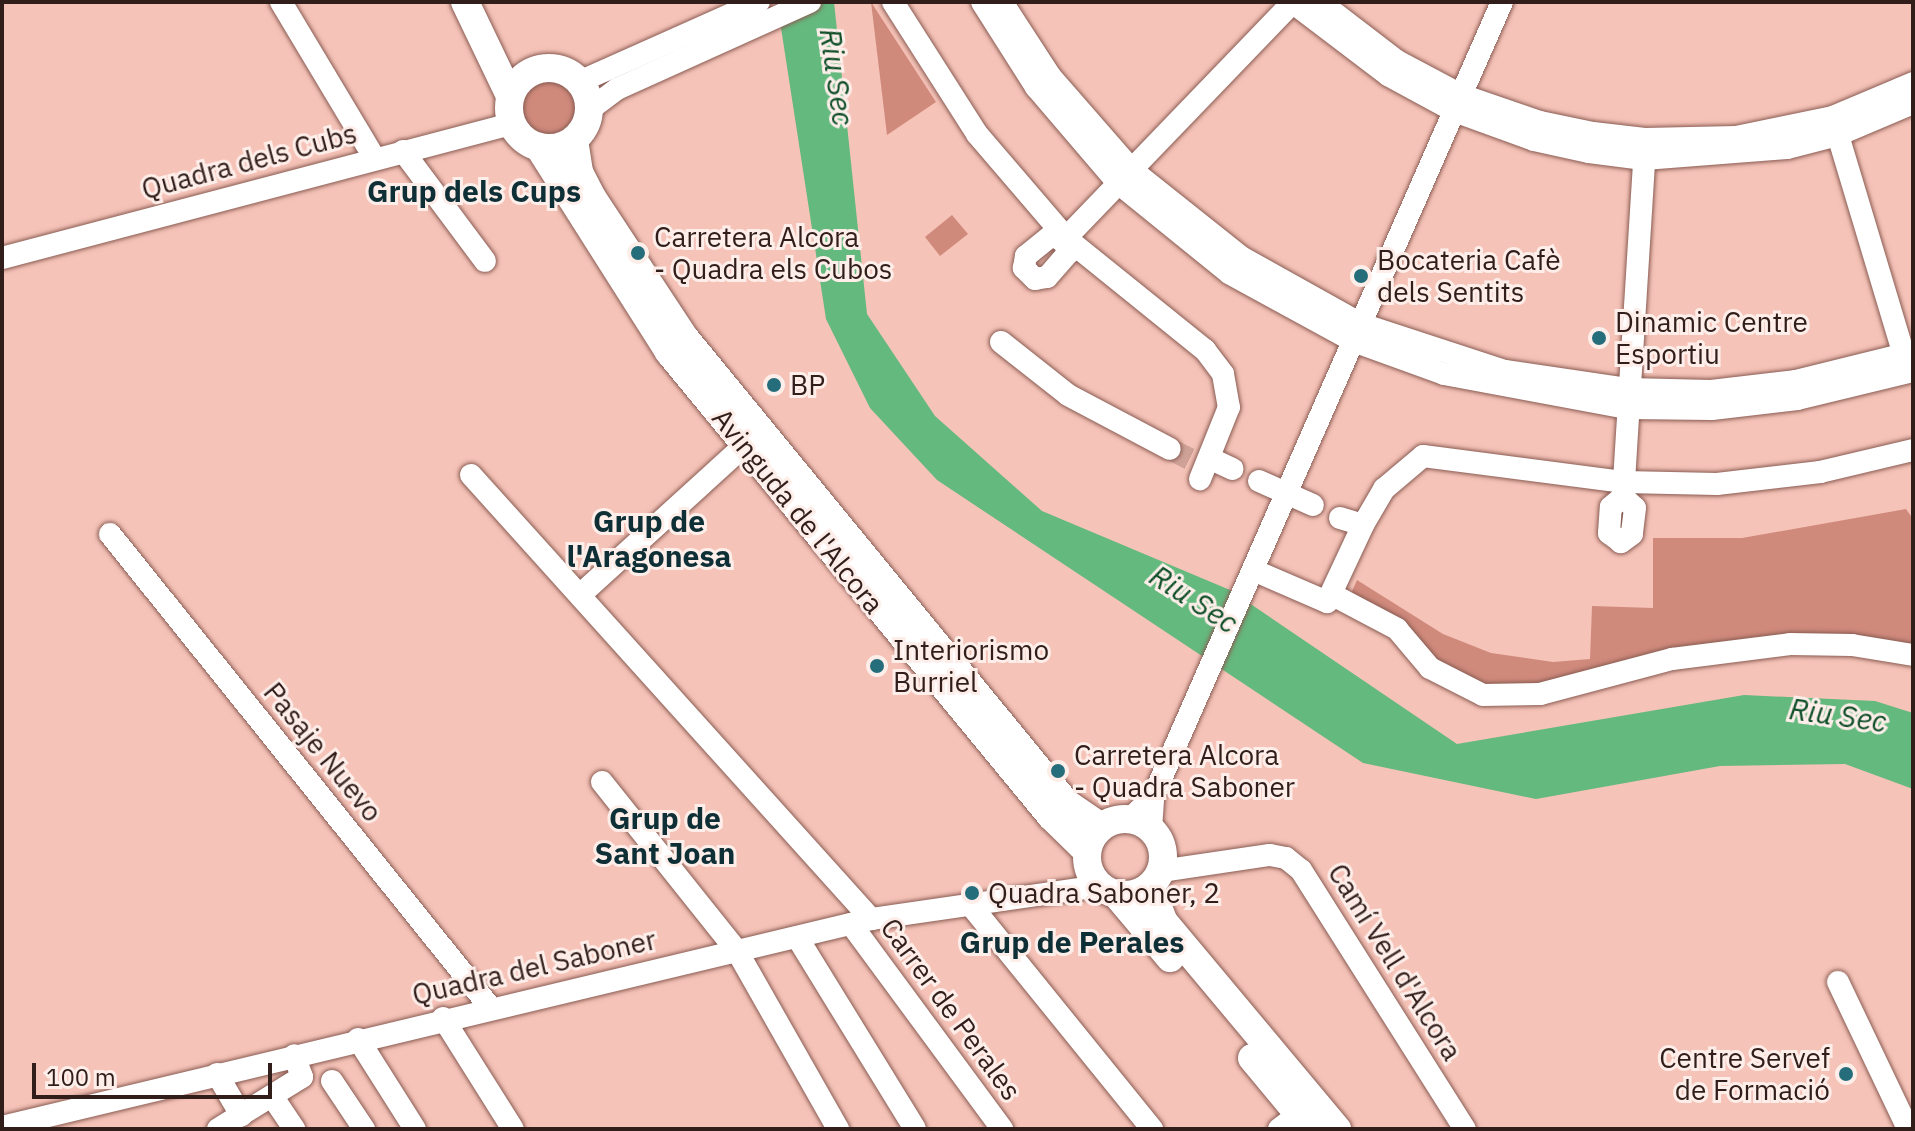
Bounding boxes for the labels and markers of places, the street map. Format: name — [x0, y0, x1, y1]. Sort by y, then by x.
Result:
place label: Carretera Alcora - Quadra els Cubos — [654, 220, 893, 286]
place label: Bocateria Cafè dels Sentits — [1377, 243, 1561, 309]
marker: Carretera Alcora - Quadra els Cubos — [629, 244, 647, 262]
marker: Bocateria Cafè dels Sentits — [1352, 267, 1370, 285]
place label: Dinamic Centre Esportiu — [1615, 305, 1808, 371]
marker: Dinamic Centre Esportiu — [1590, 329, 1608, 347]
place label: BP — [790, 368, 825, 402]
marker: BP — [765, 376, 783, 394]
place label: Interiorismo Burriel — [893, 633, 1049, 699]
marker: Interiorismo Burriel — [868, 657, 886, 675]
place label: Carretera Alcora - Quadra Saboner — [1074, 738, 1295, 804]
marker: Carretera Alcora - Quadra Saboner — [1049, 762, 1067, 780]
place label: Quadra Saboner, 2 — [988, 876, 1220, 910]
marker: Quadra Saboner, 2 — [963, 884, 981, 902]
place label: Centre Servef de Formació — [1659, 1041, 1830, 1107]
marker: Centre Servef de Formació — [1837, 1065, 1855, 1083]

